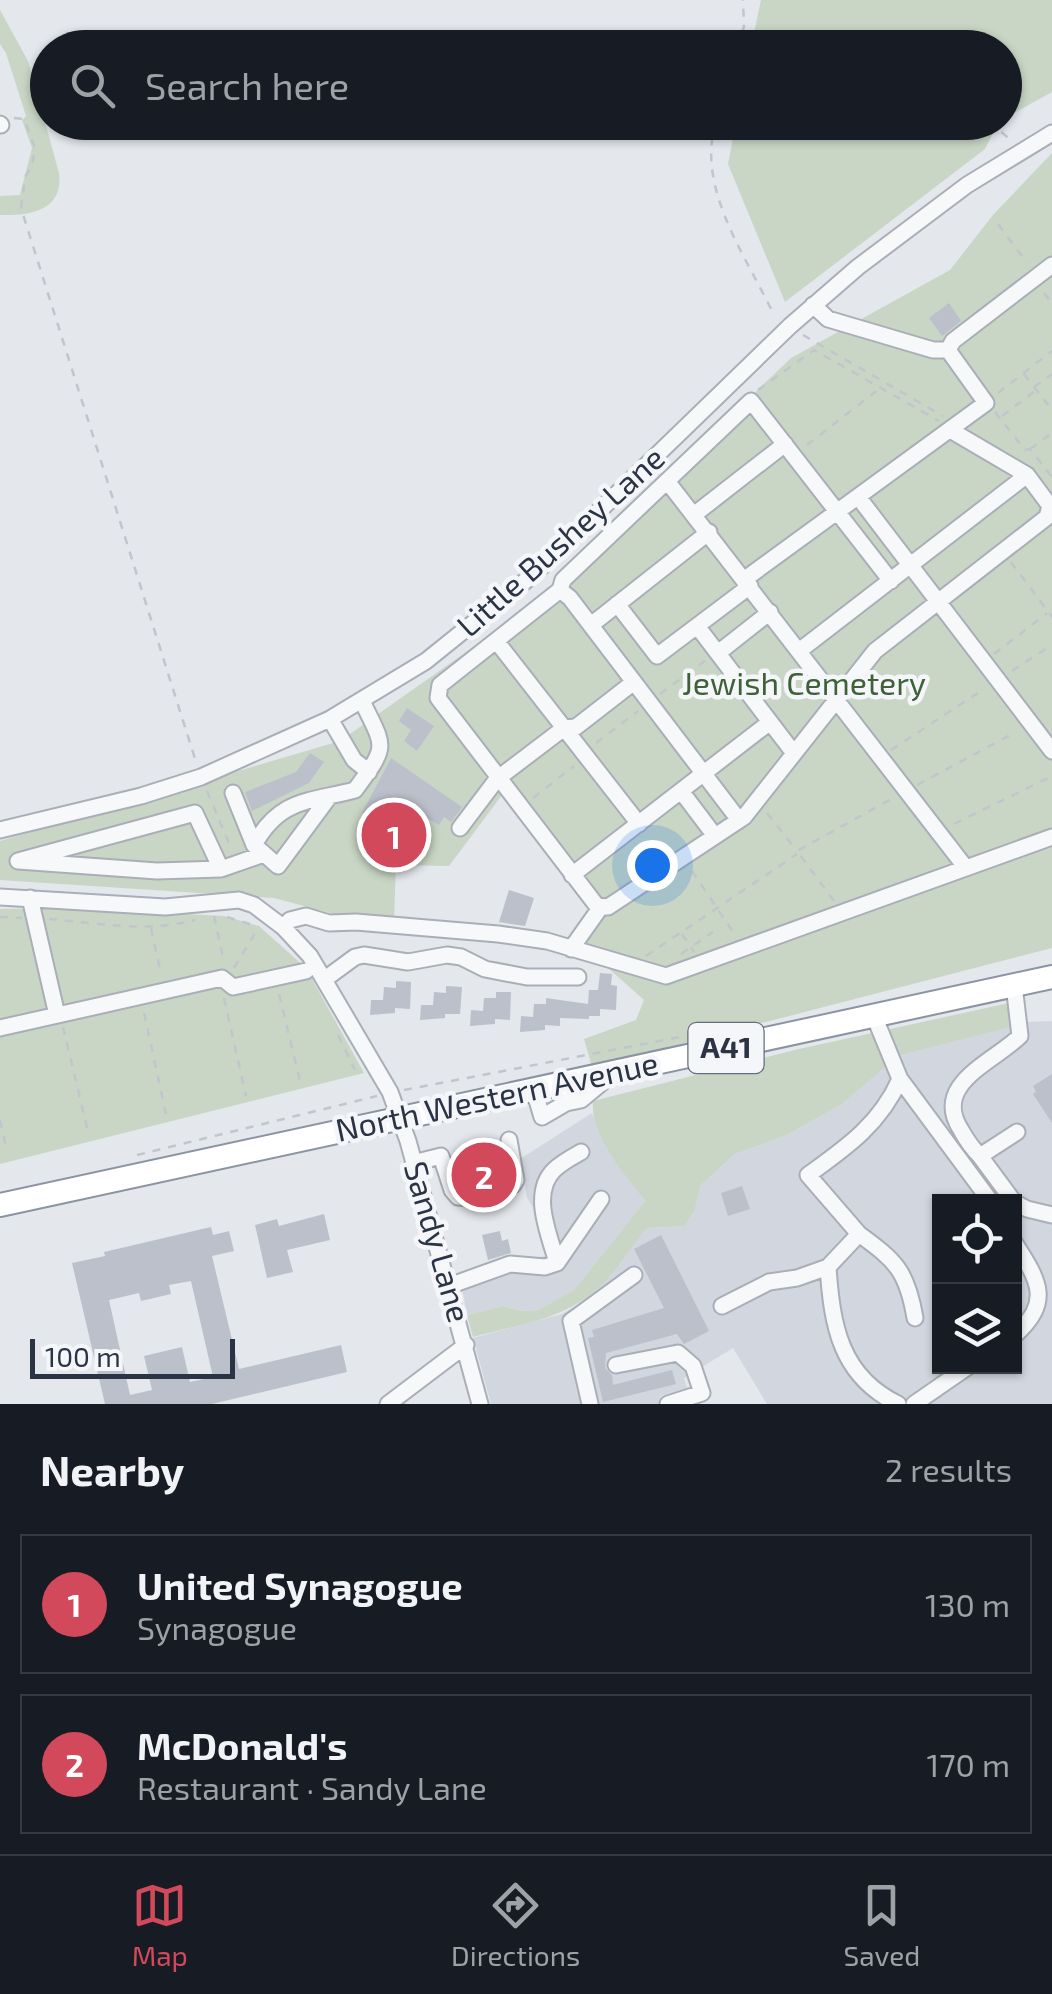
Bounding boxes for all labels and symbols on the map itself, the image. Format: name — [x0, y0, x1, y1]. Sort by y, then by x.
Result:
street label: Little Bushey Lane — [448, 437, 671, 644]
park label: Jewish Cemetery — [682, 663, 926, 701]
pin: 1 — [362, 798, 426, 872]
your location — [627, 840, 678, 891]
road number: A41 — [688, 1023, 764, 1073]
street label: North Western Avenue — [332, 1042, 661, 1148]
pin: 2 — [452, 1138, 516, 1212]
street label: Sandy Lane — [398, 1157, 480, 1326]
scale bar — [30, 1334, 235, 1378]

